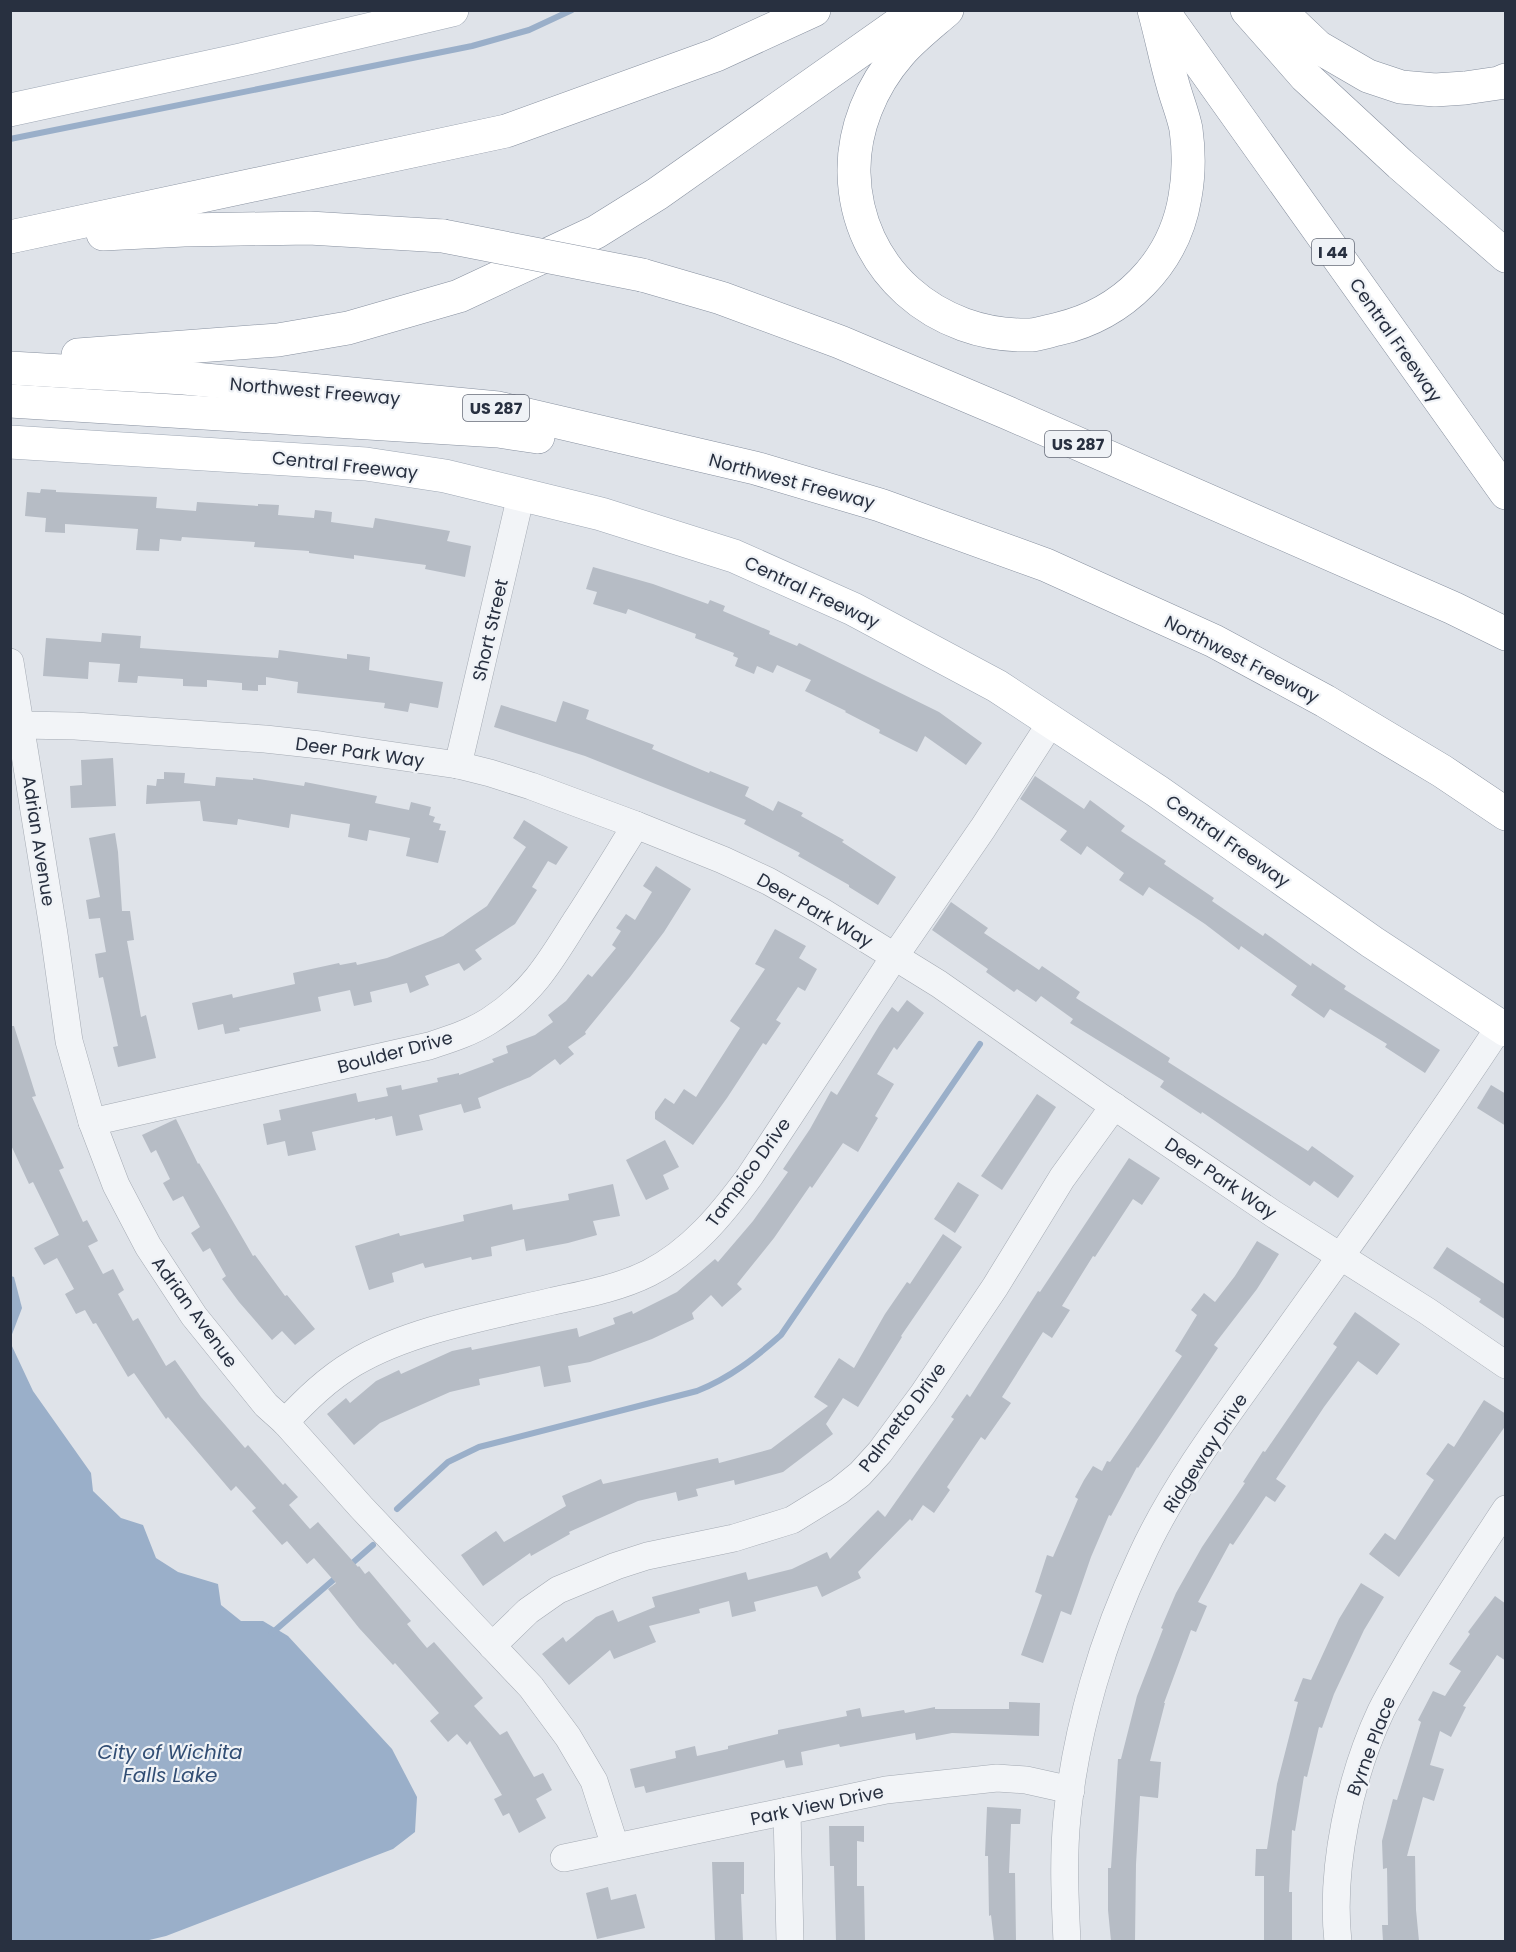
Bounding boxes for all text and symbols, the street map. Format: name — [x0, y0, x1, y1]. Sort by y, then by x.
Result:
road number: I 44 — [1312, 239, 1354, 265]
street label: Central Freeway — [1344, 273, 1448, 407]
street label: Northwest Freeway — [229, 371, 401, 411]
road number: US 287 — [463, 395, 529, 421]
road number: US 287 — [1045, 431, 1111, 457]
street label: Central Freeway — [271, 445, 419, 485]
street label: Northwest Freeway — [706, 447, 878, 515]
street label: Central Freeway — [740, 550, 884, 634]
street label: Short Street — [466, 576, 514, 684]
street label: Northwest Freeway — [1160, 609, 1324, 709]
street label: Deer Park Way — [294, 731, 426, 773]
street label: Adrian Avenue — [16, 774, 62, 908]
street label: Central Freeway — [1161, 789, 1295, 893]
street label: Deer Park Way — [753, 867, 877, 953]
street label: Boulder Drive — [335, 1025, 455, 1079]
street label: Tampico Drive — [700, 1112, 796, 1232]
street label: Deer Park Way — [1160, 1131, 1282, 1225]
street label: Adrian Avenue — [146, 1251, 244, 1373]
street label: Palmetto Drive — [853, 1357, 951, 1477]
street label: Ridgeway Drive — [1157, 1388, 1253, 1518]
street label: Byrne Place — [1341, 1693, 1401, 1799]
water label: City of Wichita Falls Lake — [97, 1738, 243, 1789]
street label: Park View Drive — [748, 1779, 886, 1831]

